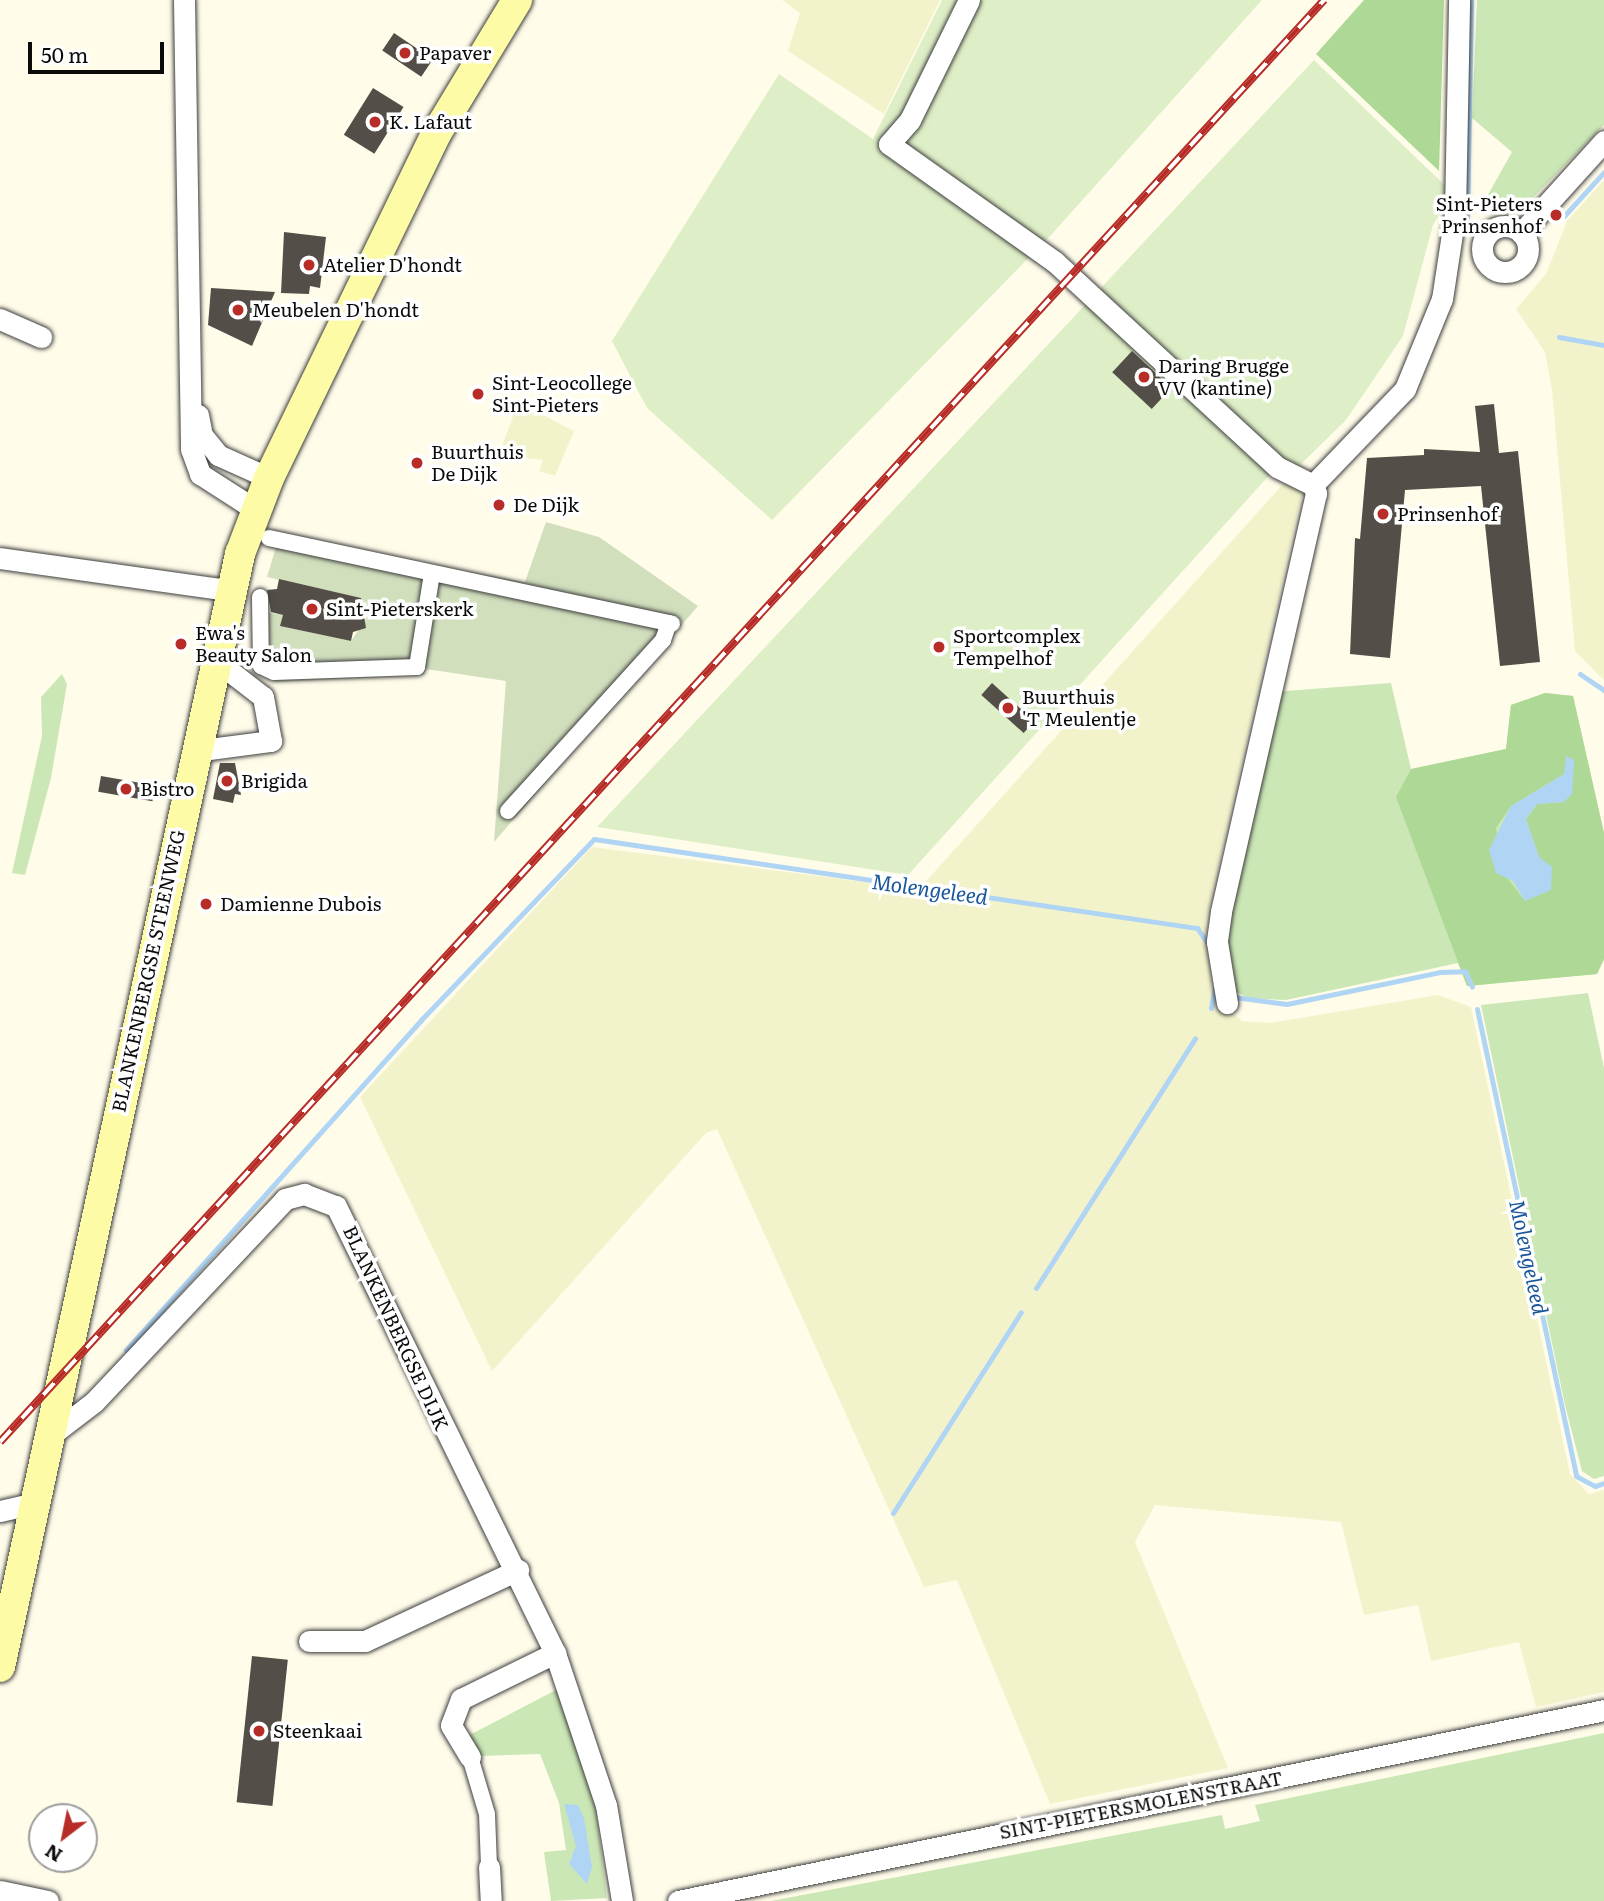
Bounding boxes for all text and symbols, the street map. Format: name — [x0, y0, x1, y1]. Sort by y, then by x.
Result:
scale bar — [32, 28, 168, 72]
text: 50 m — [41, 38, 88, 69]
place label: Papaver — [419, 42, 491, 64]
marker: Papaver — [397, 45, 413, 61]
place label: K. Lafaut — [389, 111, 472, 133]
marker: K. Lafaut — [367, 114, 383, 130]
place label: Sint-Pieters Prinsenhof — [1436, 193, 1542, 237]
marker: Sint-Pieters Prinsenhof — [1548, 207, 1564, 223]
place label: Atelier D'hondt — [323, 254, 462, 276]
marker: Atelier D'hondt — [301, 257, 317, 273]
place label: Meubelen D'hondt — [252, 299, 419, 321]
marker: Meubelen D'hondt — [230, 302, 246, 318]
place label: Daring Brugge VV (kantine) — [1158, 355, 1289, 399]
marker: Daring Brugge VV (kantine) — [1136, 369, 1152, 385]
place label: Sint-Leocollege Sint-Pieters — [492, 372, 632, 416]
marker: Sint-Leocollege Sint-Pieters — [470, 386, 486, 402]
place label: Buurthuis De Dijk — [431, 441, 523, 485]
marker: Buurthuis De Dijk — [409, 455, 425, 471]
place label: De Dijk — [513, 494, 579, 516]
marker: De Dijk — [491, 497, 507, 513]
place label: Prinsenhof — [1397, 503, 1498, 525]
marker: Prinsenhof — [1375, 506, 1391, 522]
place label: Sint-Pieterskerk — [326, 598, 473, 620]
marker: Sint-Pieterskerk — [304, 601, 320, 617]
place label: Ewa's Beauty Salon — [195, 622, 312, 666]
place label: Sportcomplex Tempelhof — [953, 625, 1080, 669]
marker: Ewa's Beauty Salon — [173, 636, 189, 652]
marker: Sportcomplex Tempelhof — [931, 639, 947, 655]
place label: Buurthuis 'T Meulentje — [1022, 686, 1136, 730]
marker: Buurthuis 'T Meulentje — [1000, 700, 1016, 716]
place label: Brigida — [241, 770, 308, 792]
marker: Brigida — [219, 773, 235, 789]
place label: Bistro — [140, 778, 194, 800]
marker: Bistro — [118, 781, 134, 797]
street label: BLANKENBERGSE STEENWEG — [107, 828, 189, 1114]
water label: Molengeleed — [870, 867, 990, 909]
place label: Damienne Dubois — [220, 893, 381, 915]
marker: Damienne Dubois — [198, 896, 214, 912]
water label: Molengeleed — [1506, 1197, 1554, 1317]
street label: BLANKENBERGSE DIJK — [338, 1222, 454, 1434]
place label: Steenkaai — [273, 1720, 362, 1742]
marker: Steenkaai — [251, 1723, 267, 1739]
street label: SINT-PIETERSMOLENSTRAAT — [997, 1766, 1285, 1844]
north arrow — [28, 1803, 98, 1873]
text: N — [39, 1838, 67, 1870]

